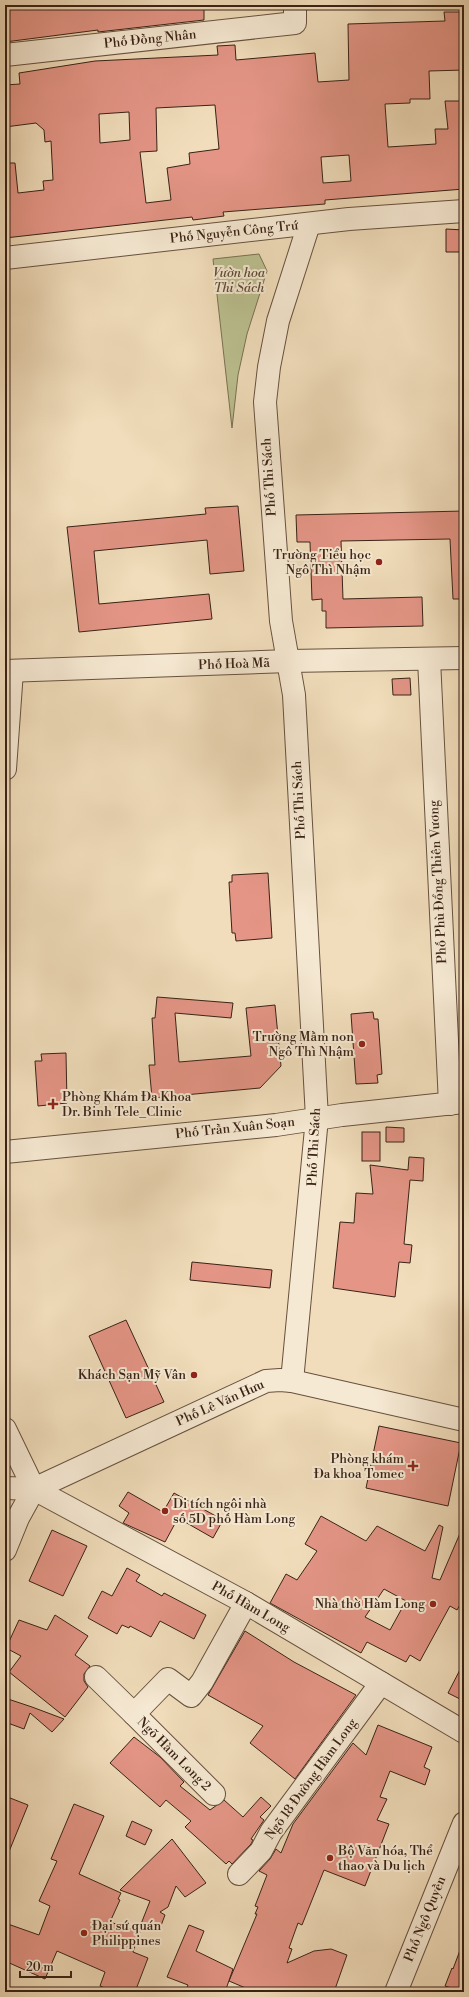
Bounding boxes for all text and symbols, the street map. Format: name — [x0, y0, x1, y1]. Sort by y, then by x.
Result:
street label: Phố Đồng Nhân — [103, 26, 197, 52]
street label: Phố Nguyễn Công Trứ — [169, 217, 300, 247]
park label: Vườn hoa Thi Sách — [213, 265, 266, 296]
street label: Phố Thi Sách — [258, 437, 280, 517]
place label: Trường Tiểu học Ngô Thì Nhậm — [273, 547, 372, 578]
marker: Trường Tiểu học Ngô Thì Nhậm — [374, 557, 384, 567]
street label: Phố Hoà Mã — [198, 655, 271, 673]
street label: Phố Thi Sách — [289, 760, 309, 840]
street label: Phố Phù Đổng Thiên Vương — [426, 800, 450, 964]
place label: Trường Mầm non Ngô Thì Nhậm — [253, 1029, 355, 1060]
marker: Trường Mầm non Ngô Thì Nhậm — [357, 1039, 367, 1049]
place label: Phòng Khám Đa Khoa Dr. Binh Tele_Clinic — [62, 1089, 192, 1120]
marker: Phòng Khám Đa Khoa Dr. Binh Tele_Clinic — [47, 1098, 59, 1110]
street label: Phố Thi Sách — [304, 1107, 324, 1187]
street label: Phố Trần Xuân Soạn — [174, 1114, 296, 1142]
place label: Khách Sạn Mỹ Vân — [78, 1367, 186, 1383]
marker: Khách Sạn Mỹ Vân — [189, 1370, 199, 1380]
street label: Phố Lê Văn Hưu — [173, 1376, 267, 1430]
place label: Phòng khám Đa khoa Tomec — [314, 1451, 405, 1482]
marker: Phòng khám Đa khoa Tomec — [407, 1460, 419, 1472]
place label: Di tích ngôi nhà số 5D phố Hàm Long — [173, 1496, 296, 1527]
marker: Di tích ngôi nhà số 5D phố Hàm Long — [160, 1506, 170, 1516]
street label: Phố Hàm Long — [209, 1578, 293, 1636]
place label: Nhà thờ Hàm Long — [314, 1596, 425, 1612]
marker: Nhà thờ Hàm Long — [428, 1599, 438, 1609]
street label: Ngõ Hàm Long 2 — [134, 1714, 214, 1794]
street label: Ngõ 18 Đường Hàm Long — [262, 1715, 360, 1843]
place label: Bộ Văn hóa, Thể thao và Du lịch — [337, 1843, 433, 1874]
marker: Bộ Văn hóa, Thể thao và Du lịch — [325, 1853, 335, 1863]
street label: Phố Ngô Quyền — [401, 1874, 450, 1964]
place label: Đại sứ quán Philippines — [92, 1918, 161, 1949]
marker: Đại sứ quán Philippines — [79, 1928, 89, 1938]
scale bar — [20, 1953, 71, 1979]
text: 20 m — [26, 1960, 54, 1975]

